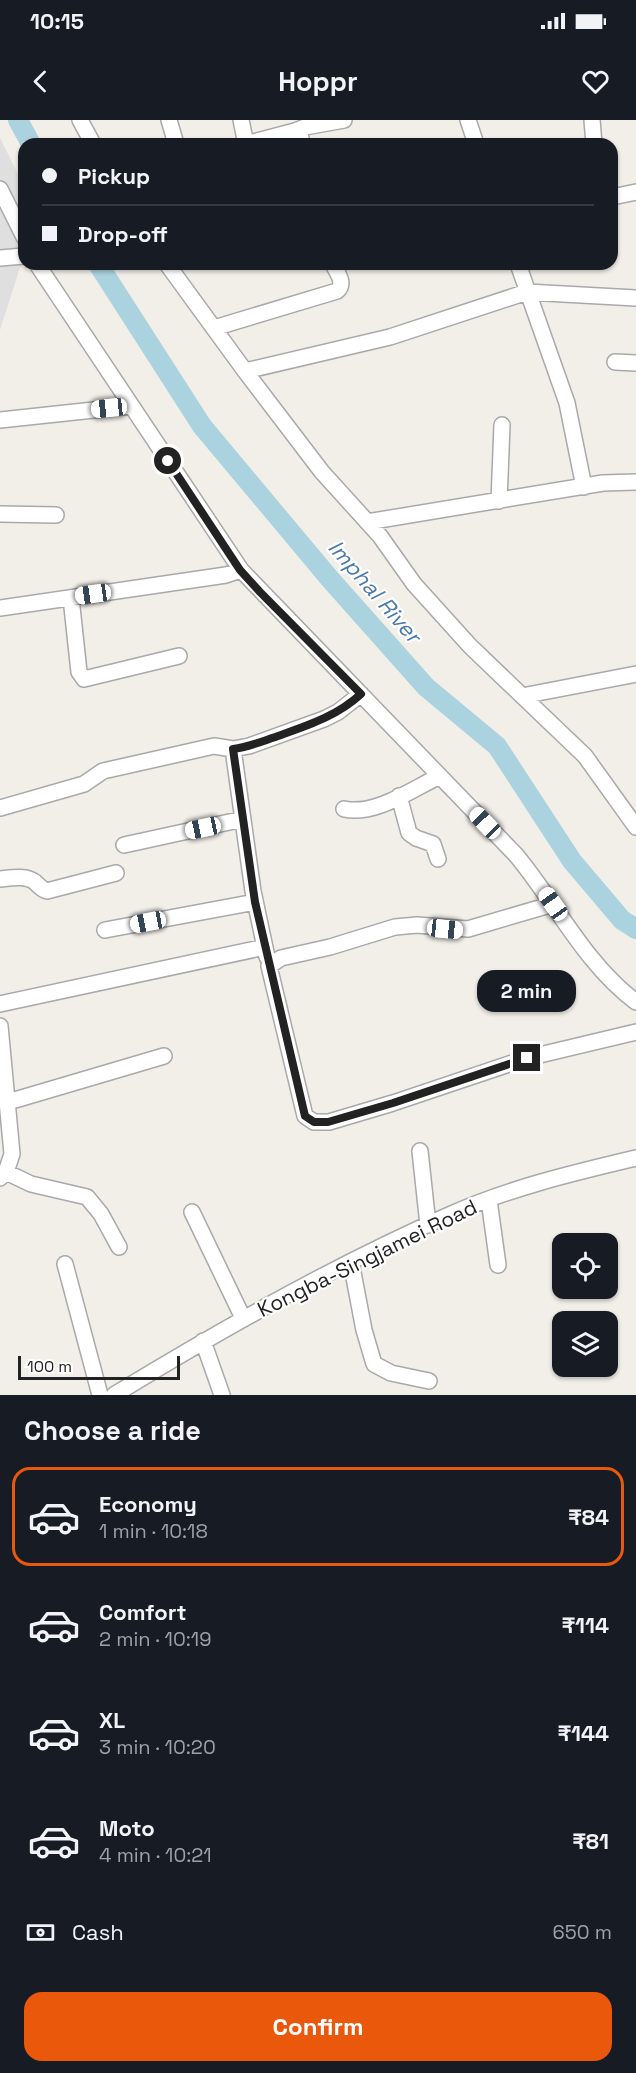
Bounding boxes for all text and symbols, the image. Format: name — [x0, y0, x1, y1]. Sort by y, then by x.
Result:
text: 10:15 — [30, 7, 84, 35]
text: Hoppr — [278, 64, 358, 99]
icon: back — [24, 65, 57, 98]
icon: heart — [579, 65, 612, 98]
text: Pickup — [78, 162, 150, 190]
text: Drop-off — [78, 220, 168, 248]
car — [90, 397, 128, 419]
route start — [154, 447, 181, 474]
water label: Imphal River — [323, 534, 429, 650]
car — [74, 583, 112, 605]
car — [466, 804, 504, 842]
car — [184, 815, 222, 841]
car — [535, 884, 571, 924]
car — [129, 910, 167, 934]
car — [426, 918, 464, 940]
callout: 2 min — [478, 971, 576, 1013]
text: 2 min — [501, 978, 552, 1004]
route end — [513, 1044, 540, 1071]
street label: Kongba-Singjamei Road — [253, 1193, 481, 1323]
map controls — [552, 1233, 618, 1377]
button: locate — [552, 1233, 618, 1299]
button: layers — [552, 1311, 618, 1377]
scale bar — [18, 1353, 180, 1380]
text: 100 m — [27, 1356, 72, 1377]
text: Choose a ride — [24, 1413, 201, 1448]
icon: car — [27, 1490, 81, 1544]
text: Economy — [99, 1490, 197, 1518]
text: ₹84 — [568, 1503, 609, 1531]
text: 1 min · 10:18 — [99, 1518, 208, 1544]
icon: car — [27, 1598, 81, 1652]
text: Comfort — [99, 1598, 187, 1626]
text: ₹114 — [561, 1611, 609, 1639]
text: 2 min · 10:19 — [99, 1626, 211, 1652]
icon: car — [27, 1706, 81, 1760]
text: XL — [99, 1706, 125, 1734]
text: ₹144 — [557, 1719, 609, 1747]
text: 3 min · 10:20 — [99, 1734, 216, 1760]
icon: car — [27, 1814, 81, 1868]
text: Moto — [99, 1814, 155, 1842]
text: ₹81 — [572, 1827, 609, 1855]
text: 4 min · 10:21 — [99, 1842, 212, 1868]
icon: cash — [24, 1916, 57, 1949]
text: Cash — [72, 1918, 124, 1946]
text: 650 m — [553, 1919, 612, 1945]
button: Confirm — [24, 1992, 612, 2061]

